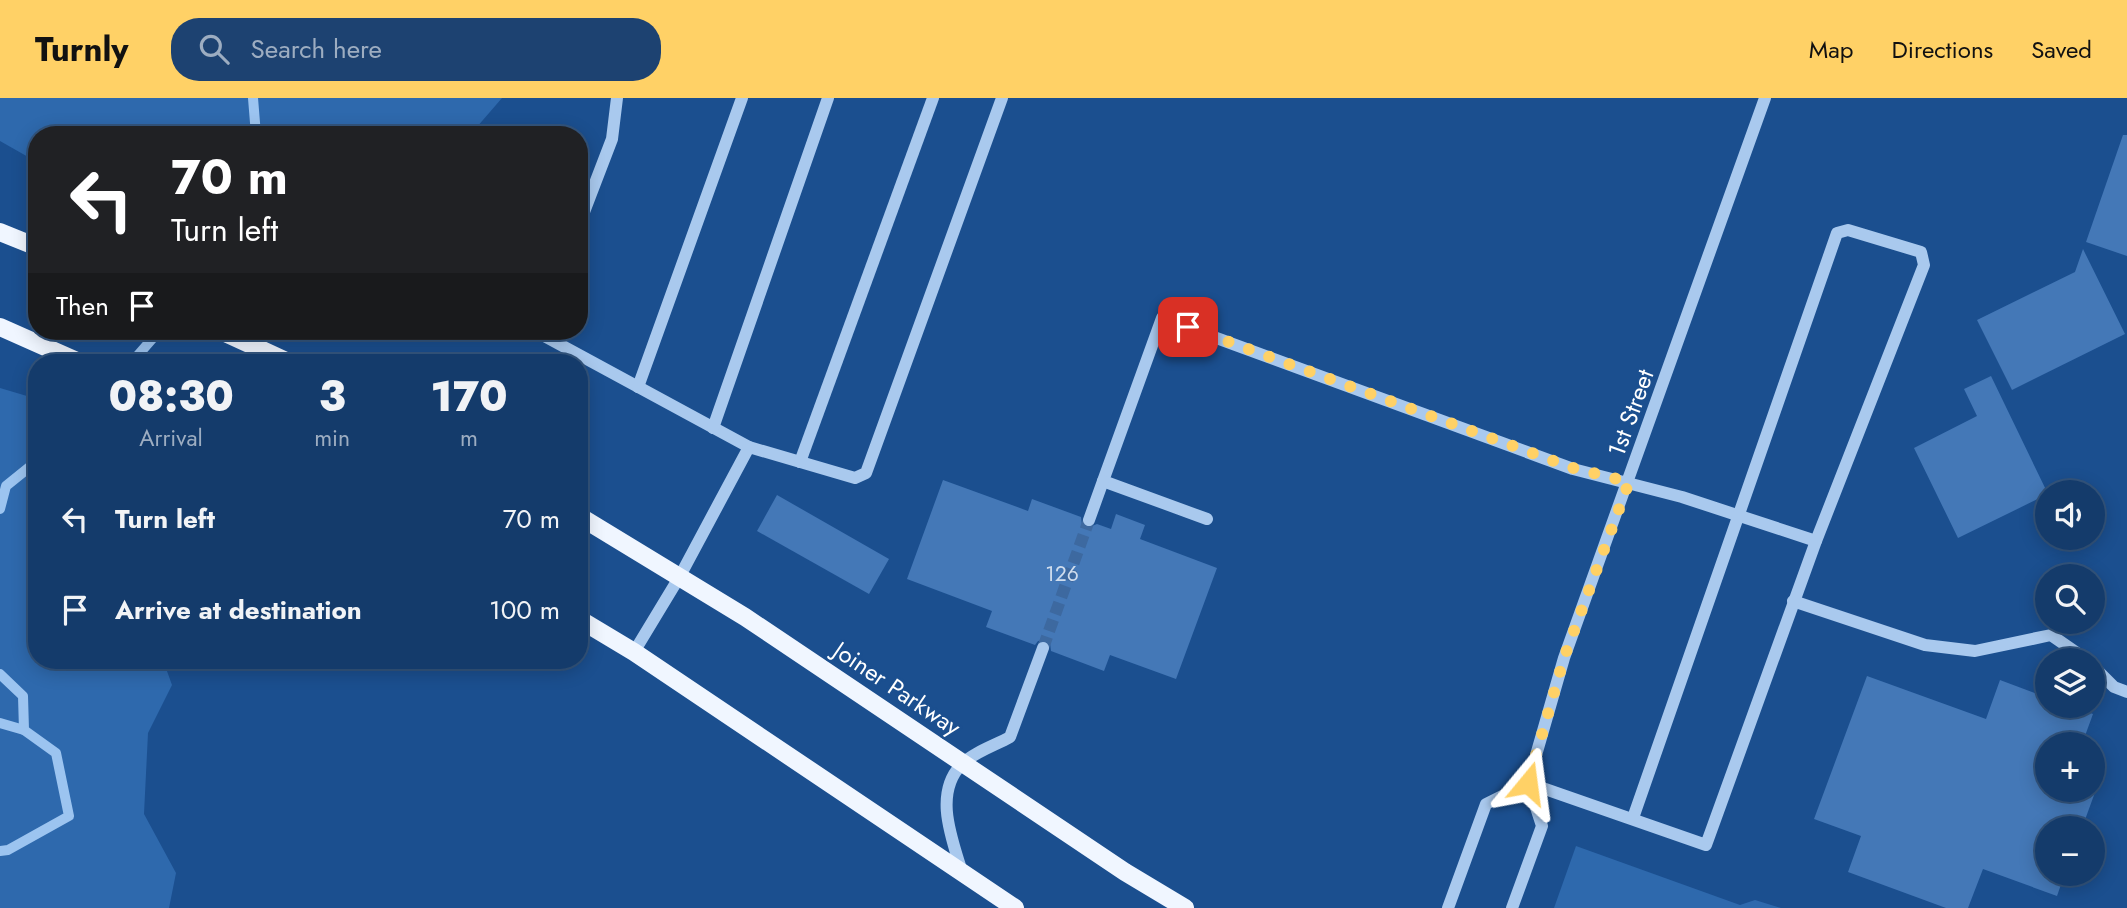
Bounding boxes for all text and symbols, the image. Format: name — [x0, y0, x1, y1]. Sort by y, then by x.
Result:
search box — [171, 18, 661, 81]
text: Turnly — [35, 26, 129, 73]
icon: search — [195, 30, 233, 68]
text: Search here — [251, 30, 382, 68]
text: Map — [1809, 32, 1854, 67]
text: Directions — [1892, 32, 1993, 67]
text: Saved — [2031, 32, 2092, 67]
text: 70 m — [171, 142, 288, 212]
icon: left — [56, 154, 147, 245]
text: Turn left — [171, 207, 278, 253]
text: Then — [56, 287, 109, 325]
icon: arrive — [123, 287, 161, 325]
pin — [1158, 297, 1218, 357]
icon: arrive — [1169, 308, 1207, 346]
street label: 1st Street — [1599, 364, 1663, 461]
text: 08:30 — [108, 366, 234, 427]
text: 3 — [319, 366, 346, 427]
text: 170 — [431, 366, 508, 427]
text: Arrival — [139, 421, 203, 455]
text: min — [314, 421, 350, 455]
text: m — [460, 421, 478, 455]
map controls — [2035, 480, 2105, 886]
button: sound — [2035, 480, 2105, 550]
icon: left — [56, 500, 94, 538]
text: Turn left — [115, 500, 215, 538]
text: 70 m — [503, 500, 560, 538]
house number: 126 — [1045, 559, 1079, 589]
button: search — [2035, 564, 2105, 634]
icon: arrive — [56, 591, 94, 629]
text: Arrive at destination — [115, 591, 362, 629]
text: 100 m — [489, 591, 560, 629]
street label: Joiner Parkway — [824, 631, 968, 744]
button: layers — [2035, 648, 2105, 718]
button: + — [2035, 732, 2105, 802]
position arrow — [1491, 746, 1565, 820]
button: − — [2035, 816, 2105, 886]

